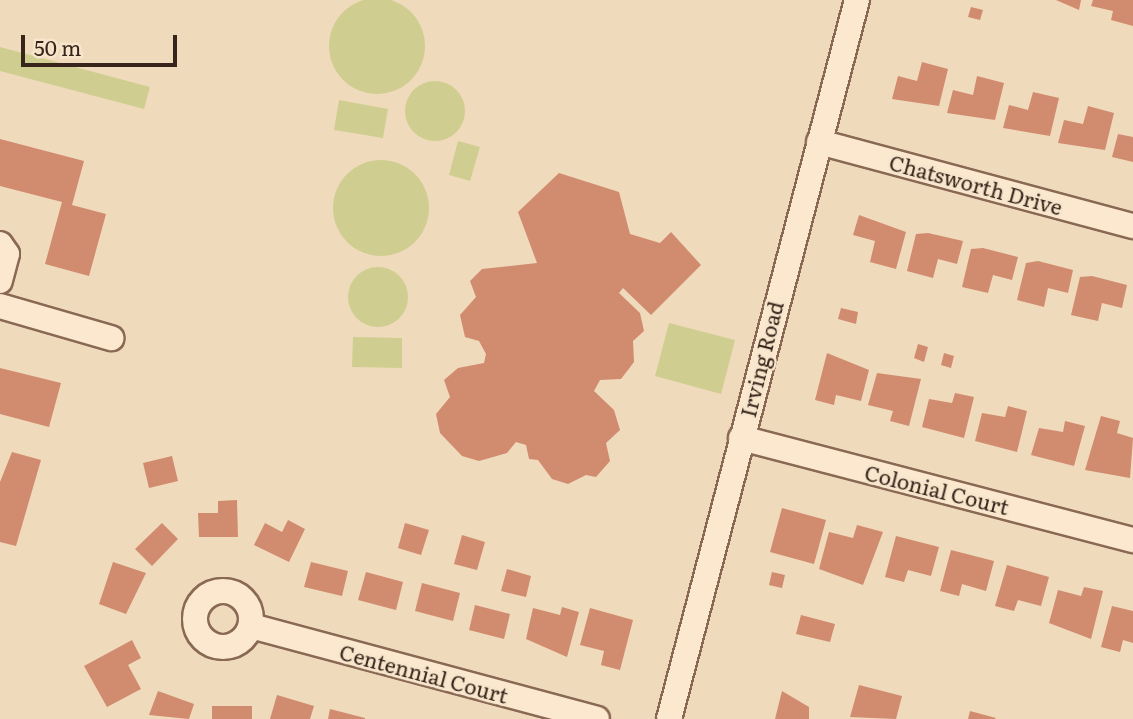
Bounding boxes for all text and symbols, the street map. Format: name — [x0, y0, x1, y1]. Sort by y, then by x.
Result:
scale bar — [24, 21, 180, 65]
text: 50 m — [34, 31, 81, 62]
street label: Chatsworth Drive — [887, 149, 1065, 219]
street label: Irving Road — [734, 298, 788, 420]
street label: Colonial Court — [862, 459, 1012, 519]
street label: Centennial Court — [337, 638, 511, 708]

